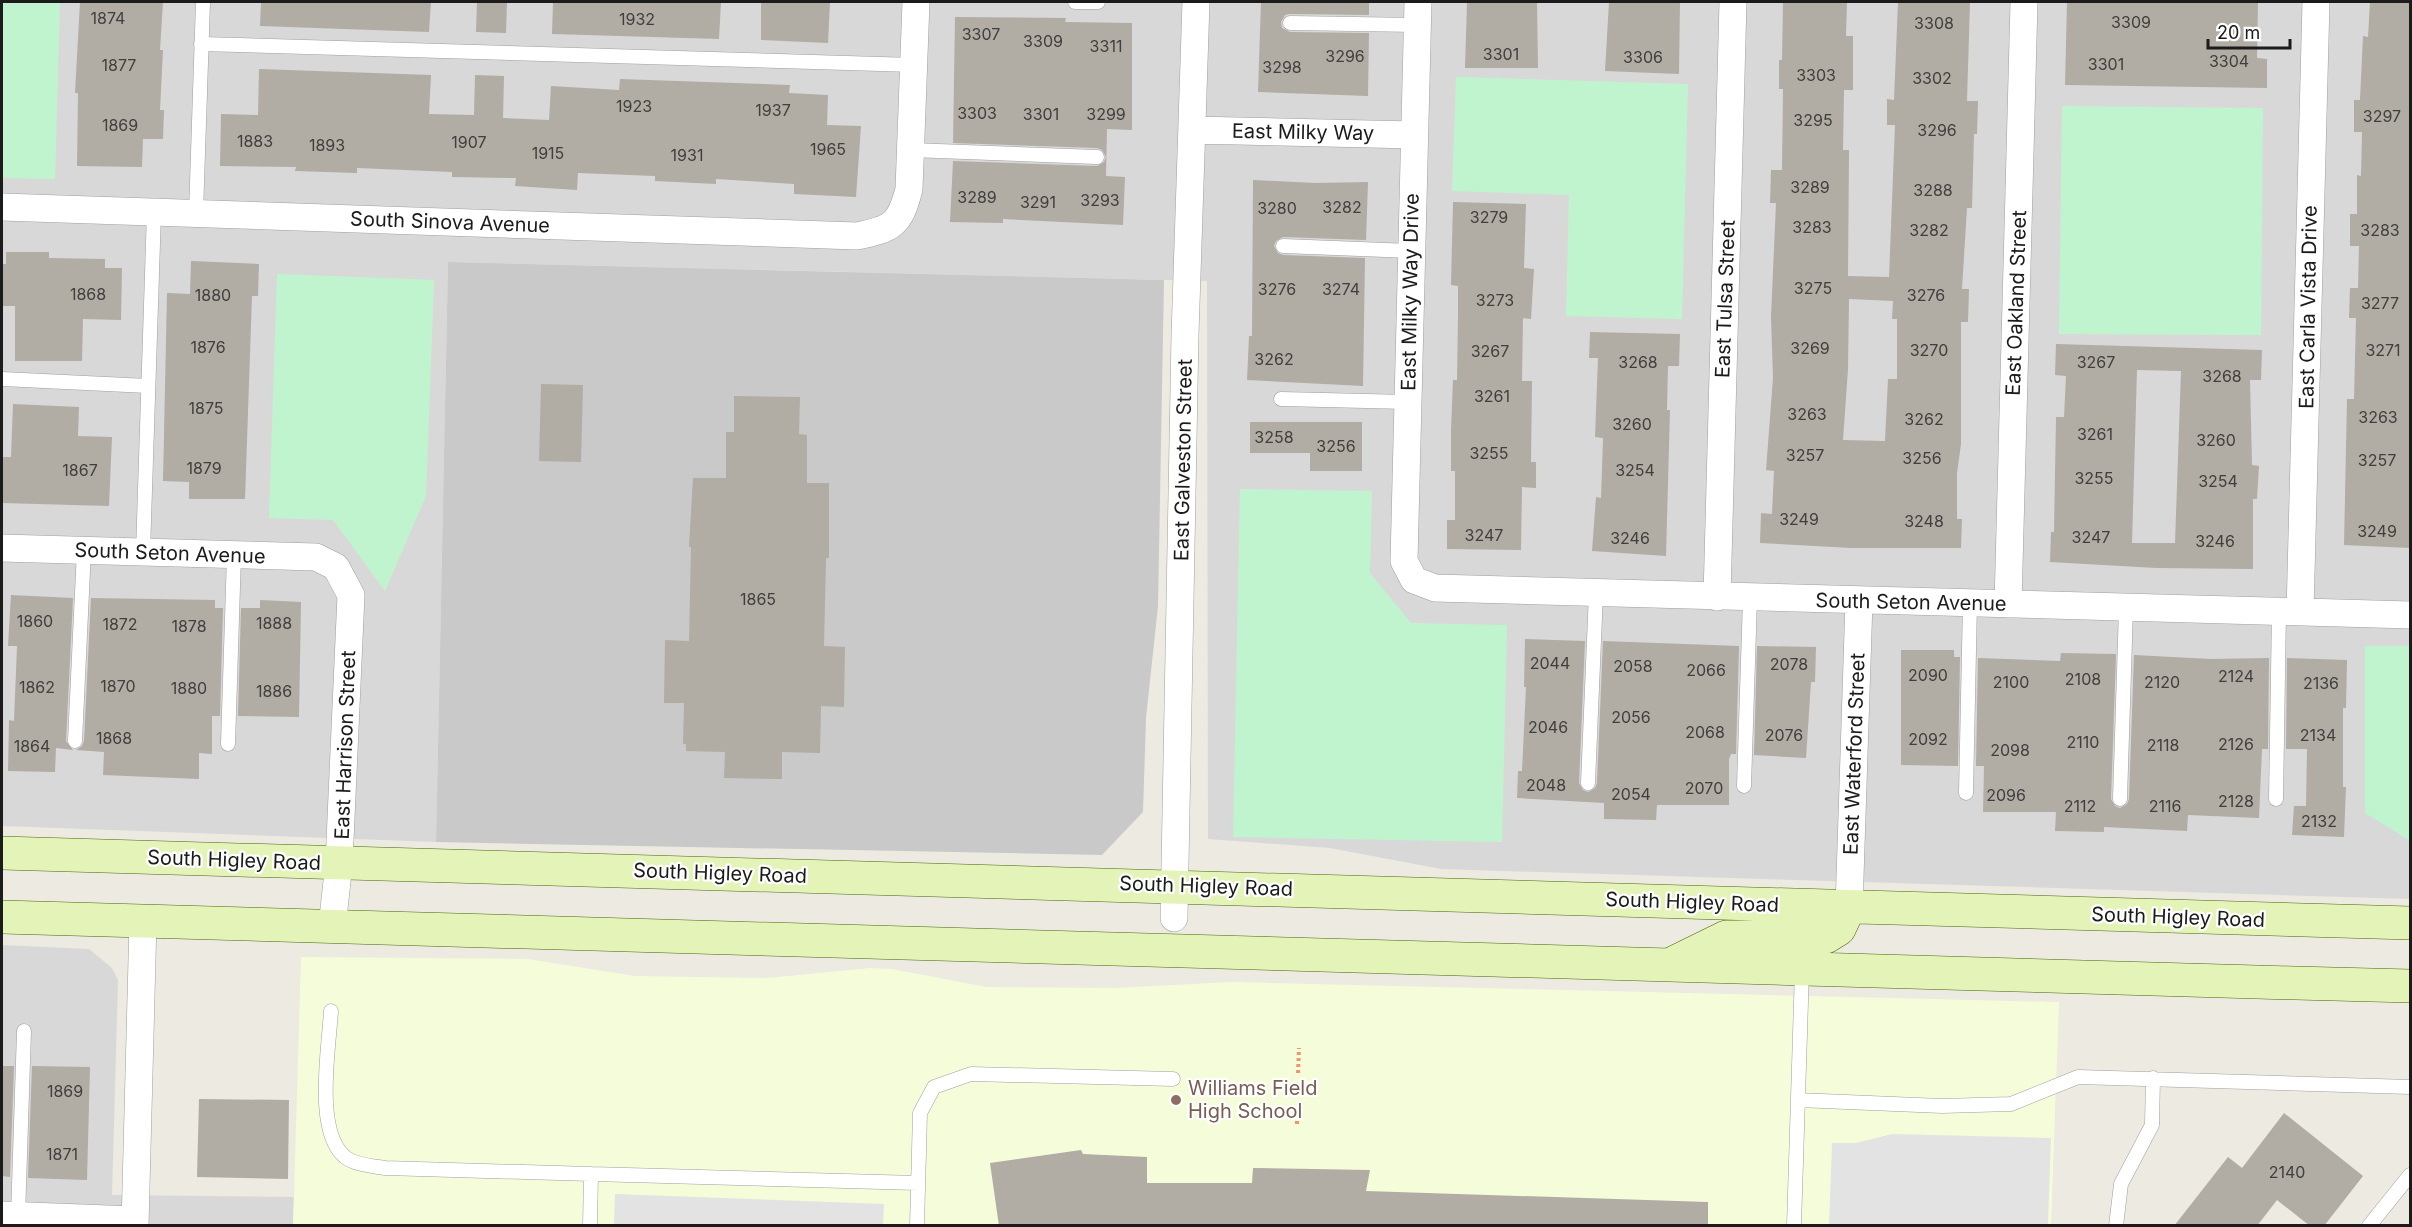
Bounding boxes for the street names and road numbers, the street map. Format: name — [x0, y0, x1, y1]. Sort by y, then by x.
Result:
street label: East Milky Way — [1232, 119, 1374, 145]
street label: East Milky Way Drive — [1396, 193, 1424, 391]
street label: East Carla Vista Drive — [2294, 205, 2322, 409]
street label: South Sinova Avenue — [350, 207, 550, 237]
street label: East Oakland Street — [2001, 209, 2031, 396]
street label: East Tulsa Street — [1710, 219, 1740, 378]
street label: East Galveston Street — [1169, 358, 1197, 561]
street label: South Seton Avenue — [74, 538, 266, 568]
street label: South Seton Avenue — [1815, 588, 2007, 616]
street label: East Harrison Street — [330, 650, 360, 840]
street label: East Waterford Street — [1838, 652, 1870, 855]
street label: South Higley Road — [147, 845, 321, 875]
street label: South Higley Road — [633, 858, 807, 888]
street label: South Higley Road — [1119, 871, 1293, 901]
street label: South Higley Road — [1605, 887, 1779, 917]
street label: South Higley Road — [2091, 902, 2265, 932]

